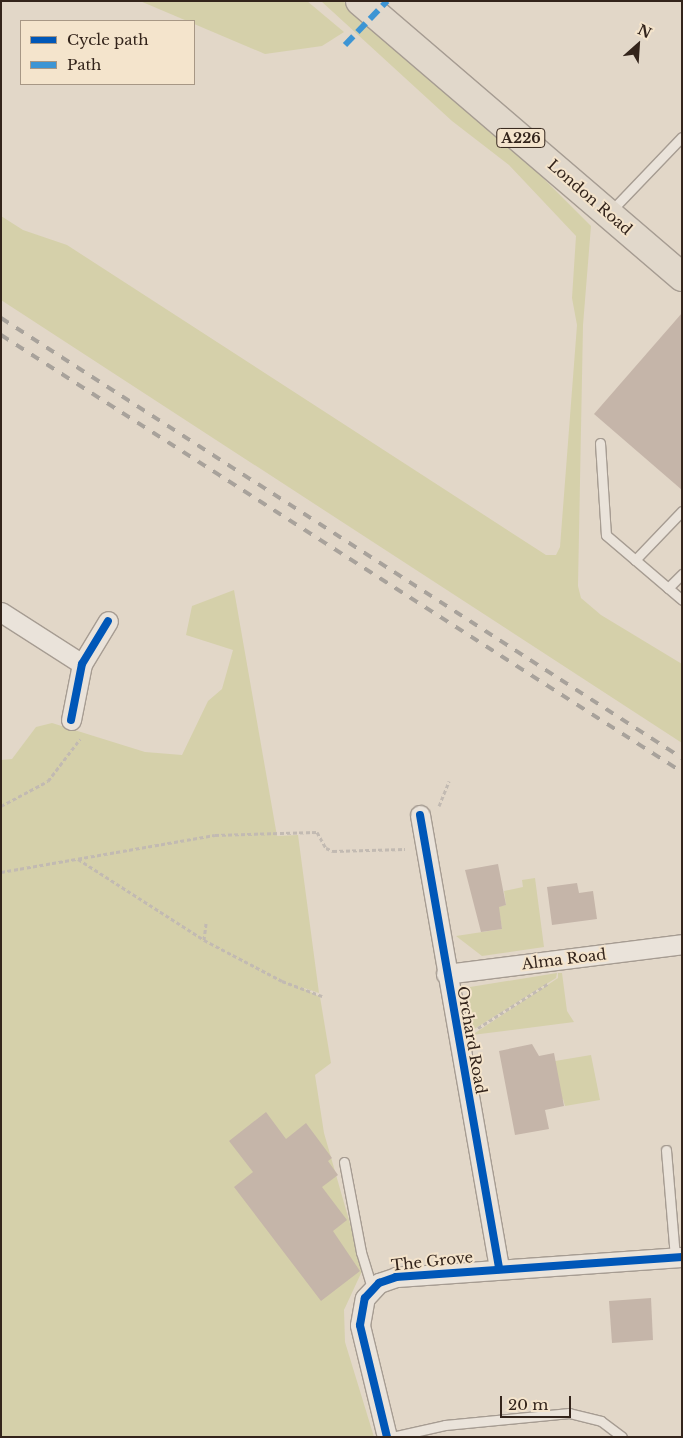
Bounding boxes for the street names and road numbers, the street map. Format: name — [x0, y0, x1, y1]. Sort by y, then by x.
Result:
road number: A226 — [496, 126, 546, 150]
street label: London Road — [544, 156, 636, 238]
street label: Alma Road — [521, 945, 607, 973]
street label: Orchard Road — [454, 985, 490, 1095]
street label: The Grove — [390, 1248, 474, 1274]

